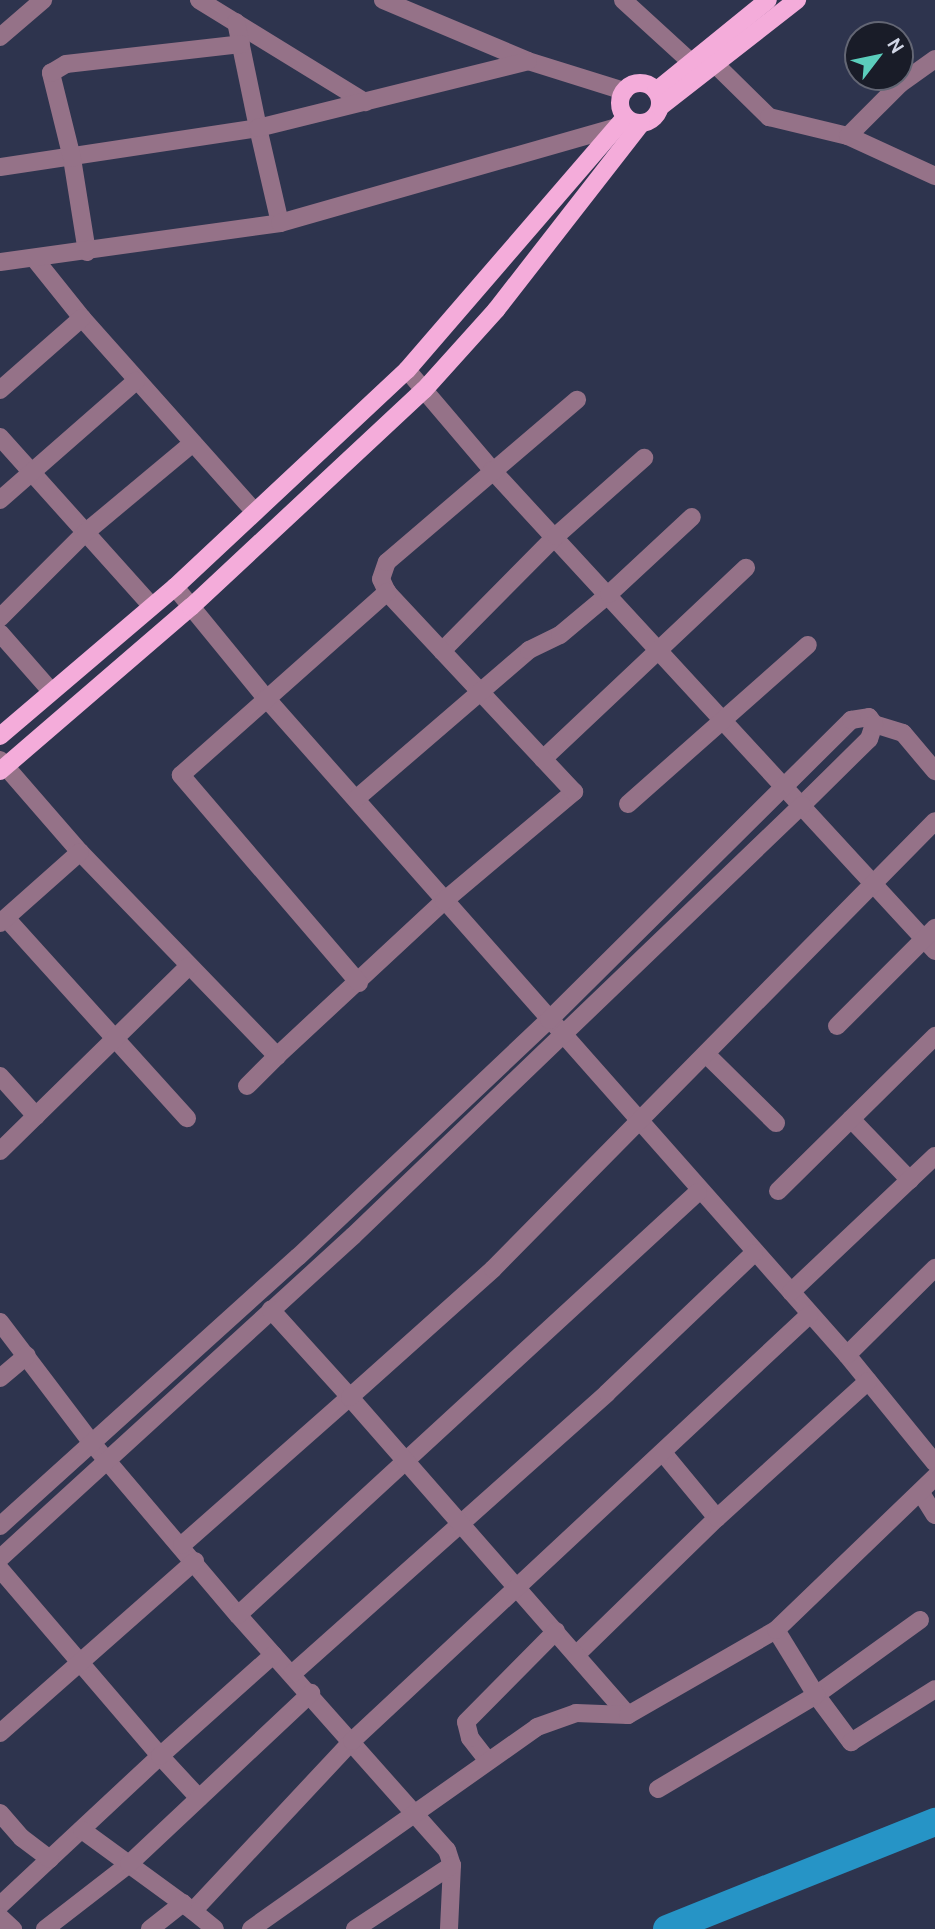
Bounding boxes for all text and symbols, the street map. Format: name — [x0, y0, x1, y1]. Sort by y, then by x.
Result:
north arrow — [844, 21, 914, 91]
text: N — [882, 34, 909, 57]

